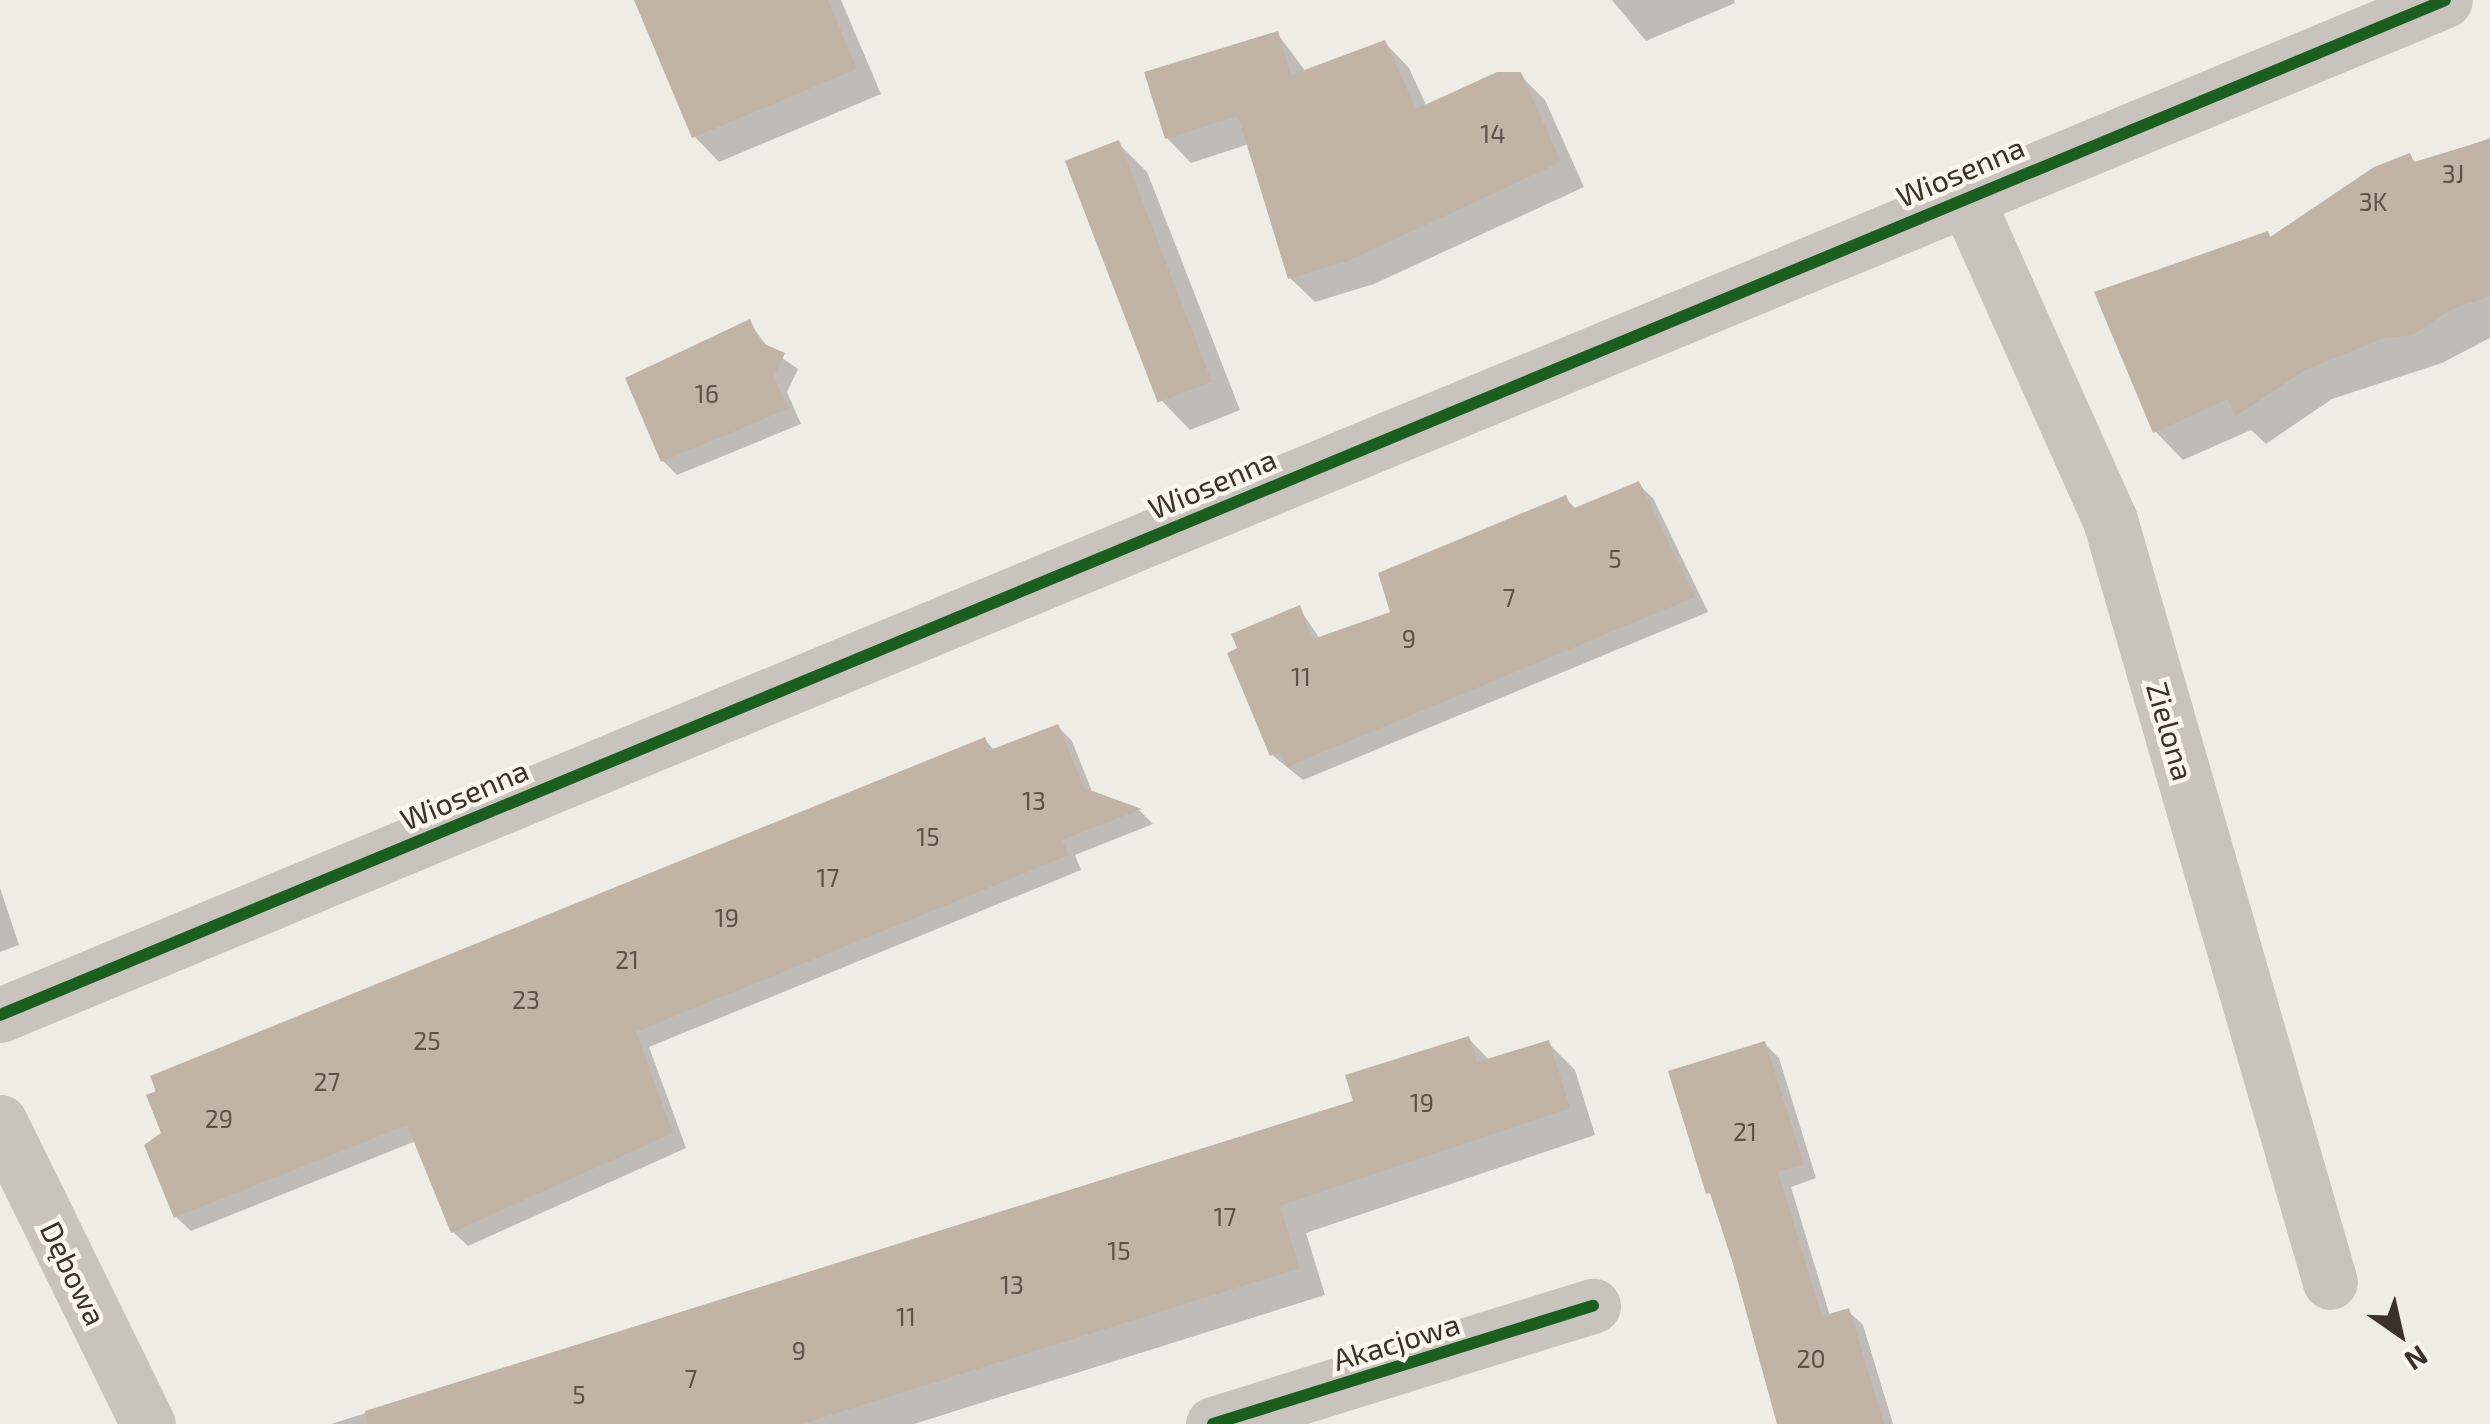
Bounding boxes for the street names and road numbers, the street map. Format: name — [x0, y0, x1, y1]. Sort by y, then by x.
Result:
street label: Wiosenna — [1891, 128, 2029, 214]
street label: Wiosenna — [1143, 440, 1281, 526]
street label: Zielona — [2140, 678, 2202, 784]
street label: Wiosenna — [395, 751, 533, 837]
street label: Dębowa — [33, 1215, 115, 1331]
street label: Akacjowa — [1328, 1305, 1464, 1377]

